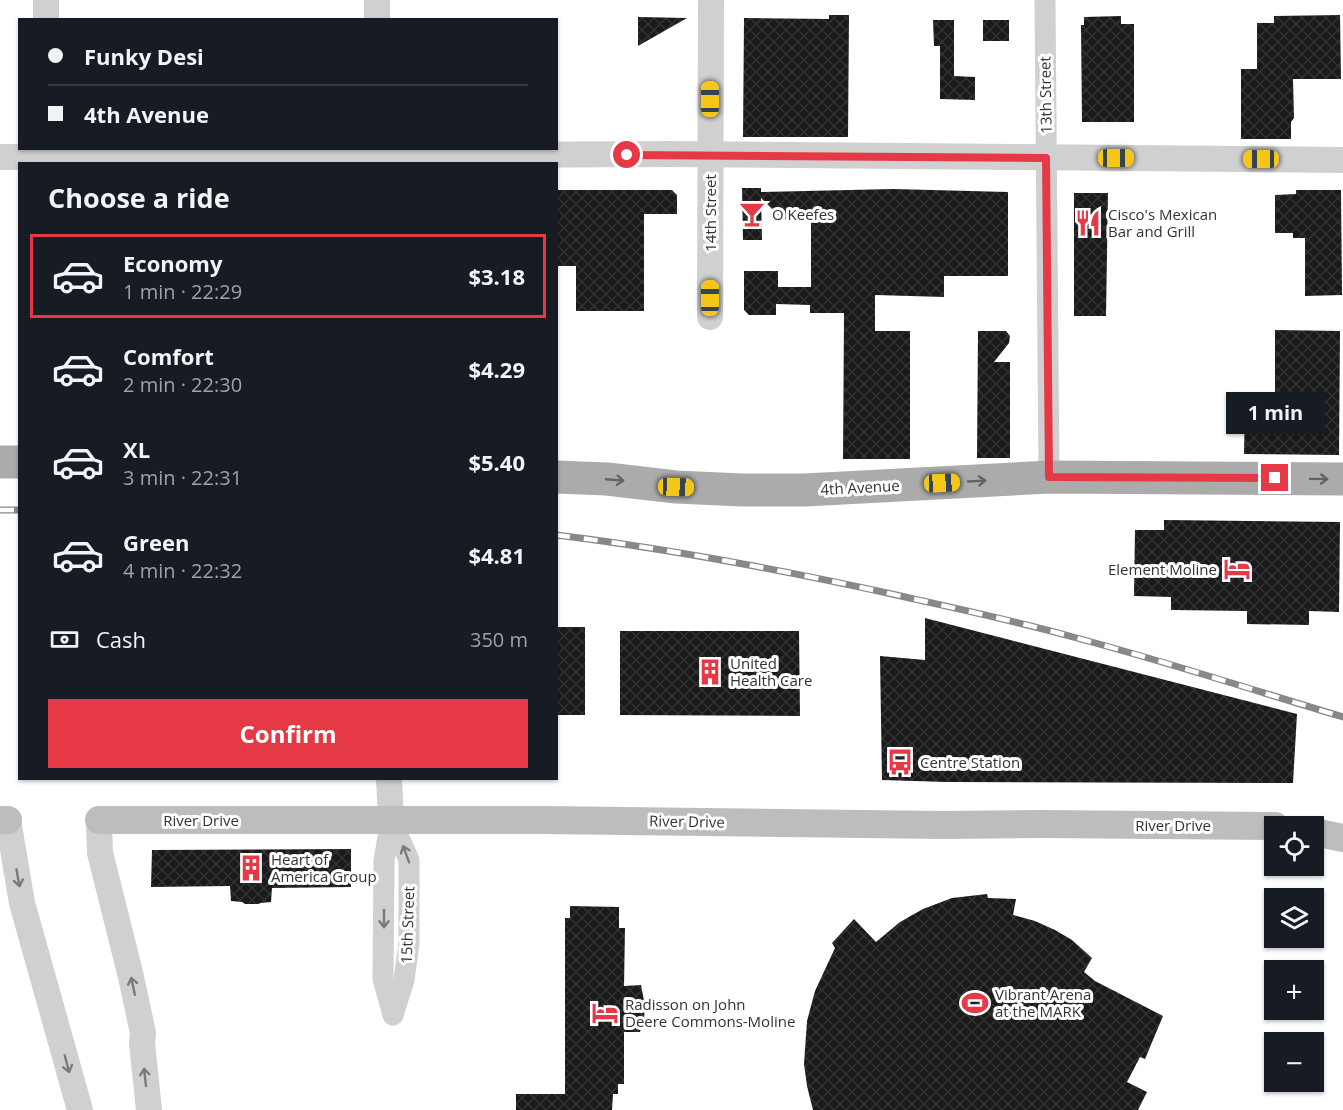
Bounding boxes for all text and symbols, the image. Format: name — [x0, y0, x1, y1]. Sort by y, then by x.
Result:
text: Funky Desi — [84, 41, 204, 71]
street label: 13th Street — [1034, 56, 1056, 134]
car — [701, 81, 719, 117]
text: 4th Avenue — [84, 99, 209, 129]
route start — [613, 141, 640, 168]
car — [1098, 149, 1134, 167]
car — [1243, 150, 1279, 168]
street label: 14th Street — [700, 174, 720, 252]
text: Choose a ride — [48, 179, 230, 216]
bar icon: O Keefes — [737, 199, 767, 229]
place label: O Keefes — [772, 204, 834, 224]
place label: Cisco's Mexican Bar and Grill — [1108, 204, 1217, 241]
restaurant icon: Cisco's Mexican Bar and Grill — [1073, 208, 1103, 238]
text: Economy — [123, 248, 222, 278]
icon: car — [51, 249, 105, 303]
text: $3.18 — [468, 261, 525, 291]
text: 1 min · 22:29 — [123, 278, 242, 305]
car — [701, 280, 719, 316]
text: Comfort — [123, 341, 214, 371]
icon: car — [51, 342, 105, 396]
text: $4.29 — [468, 354, 525, 384]
text: 2 min · 22:30 — [123, 371, 242, 398]
callout: 1 min — [1226, 391, 1324, 433]
text: 1 min — [1248, 399, 1303, 426]
text: XL — [123, 434, 150, 464]
icon: car — [51, 435, 105, 489]
text: $5.40 — [468, 447, 525, 477]
text: 3 min · 22:31 — [123, 464, 242, 491]
route end — [1261, 464, 1288, 491]
car — [924, 473, 960, 493]
one-way arrow — [1309, 473, 1329, 485]
one-way arrow — [604, 475, 624, 486]
street label: 4th Avenue — [820, 475, 900, 499]
one-way arrow — [967, 475, 987, 486]
car — [658, 477, 694, 497]
text: Green — [123, 527, 189, 557]
icon: car — [51, 528, 105, 582]
text: $4.81 — [468, 540, 525, 570]
hotel icon: Element Moline — [1222, 554, 1252, 584]
text: 4 min · 22:32 — [123, 557, 242, 584]
place label: Element Moline — [1108, 559, 1217, 579]
icon: cash — [48, 623, 81, 656]
text: Cash — [96, 624, 146, 654]
text: 350 m — [470, 626, 528, 653]
place label: United Health Care — [730, 653, 812, 690]
building icon: United Health Care — [695, 657, 725, 687]
button: Confirm — [48, 699, 528, 768]
bus stop icon: Centre Station — [885, 747, 915, 777]
place label: Centre Station — [920, 752, 1020, 772]
street label: River Drive — [163, 810, 239, 830]
street label: River Drive — [649, 810, 725, 832]
street label: River Drive — [1135, 815, 1211, 835]
map controls — [1264, 816, 1324, 1092]
button: locate — [1264, 816, 1324, 876]
one-way arrow — [399, 845, 410, 864]
place label: Heart of America Group — [271, 849, 377, 886]
building icon: Heart of America Group — [236, 853, 266, 883]
one-way arrow — [12, 868, 23, 887]
street label: 15th Street — [396, 886, 418, 964]
button: layers — [1264, 888, 1324, 948]
one-way arrow — [378, 908, 390, 928]
button: + — [1264, 960, 1324, 1020]
one-way arrow — [127, 977, 138, 996]
place label: Vibrant Arena at the MARK — [995, 984, 1091, 1021]
sports icon: Vibrant Arena at the MARK — [960, 988, 990, 1018]
place label: Radisson on John Deere Commons-Moline — [625, 994, 795, 1031]
hotel icon: Radisson on John Deere Commons-Moline — [590, 998, 620, 1028]
button: − — [1264, 1032, 1324, 1092]
one-way arrow — [62, 1054, 73, 1073]
one-way arrow — [139, 1067, 150, 1087]

